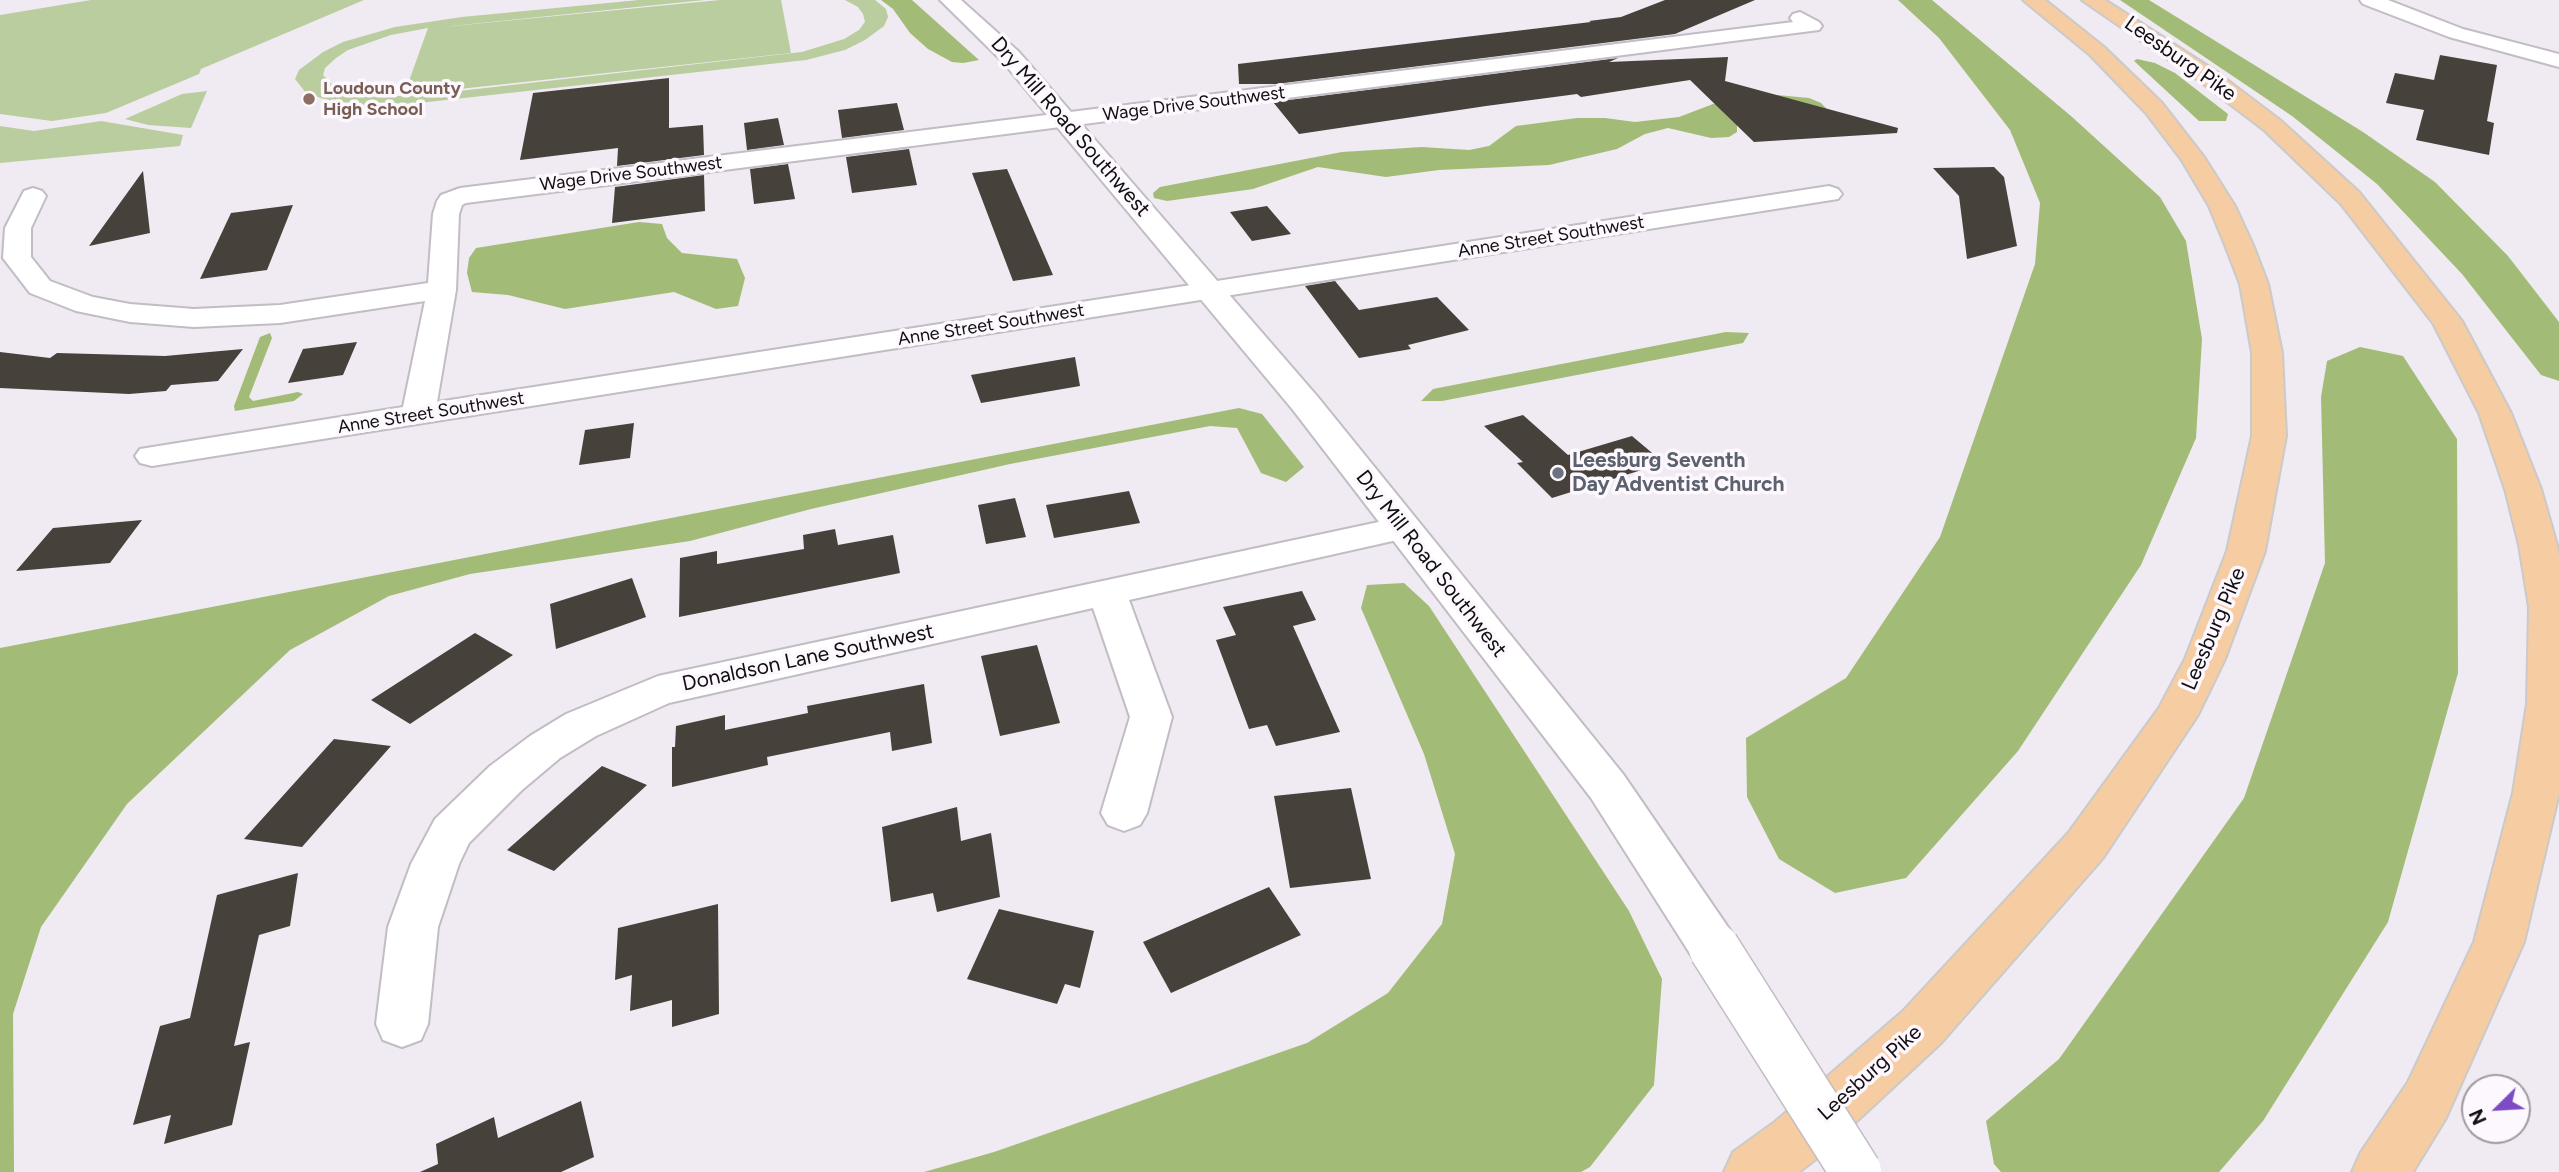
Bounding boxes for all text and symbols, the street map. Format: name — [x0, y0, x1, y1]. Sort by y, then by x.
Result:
street label: Leesburg Pike — [2119, 11, 2241, 107]
street label: Dry Mill Road Southwest — [985, 32, 1155, 222]
place label: Loudoun County High School — [323, 78, 461, 120]
street label: Wage Drive Southwest — [1101, 82, 1287, 126]
marker: Loudoun County High School — [301, 91, 317, 107]
street label: Wage Drive Southwest — [538, 152, 724, 196]
street label: Anne Street Southwest — [1456, 212, 1646, 262]
street label: Anne Street Southwest — [896, 300, 1086, 350]
street label: Anne Street Southwest — [336, 388, 526, 438]
place label: Leesburg Seventh Day Adventist Church — [1572, 448, 1785, 498]
marker: Leesburg Seventh Day Adventist Church — [1550, 465, 1566, 481]
street label: Dry Mill Road Southwest — [1350, 466, 1512, 662]
street label: Leesburg Pike — [2177, 564, 2251, 694]
street label: Donaldson Lane Southwest — [680, 619, 936, 697]
street label: Leesburg Pike — [1813, 1020, 1927, 1126]
north arrow — [2461, 1074, 2531, 1144]
text: N — [2465, 1106, 2492, 1128]

